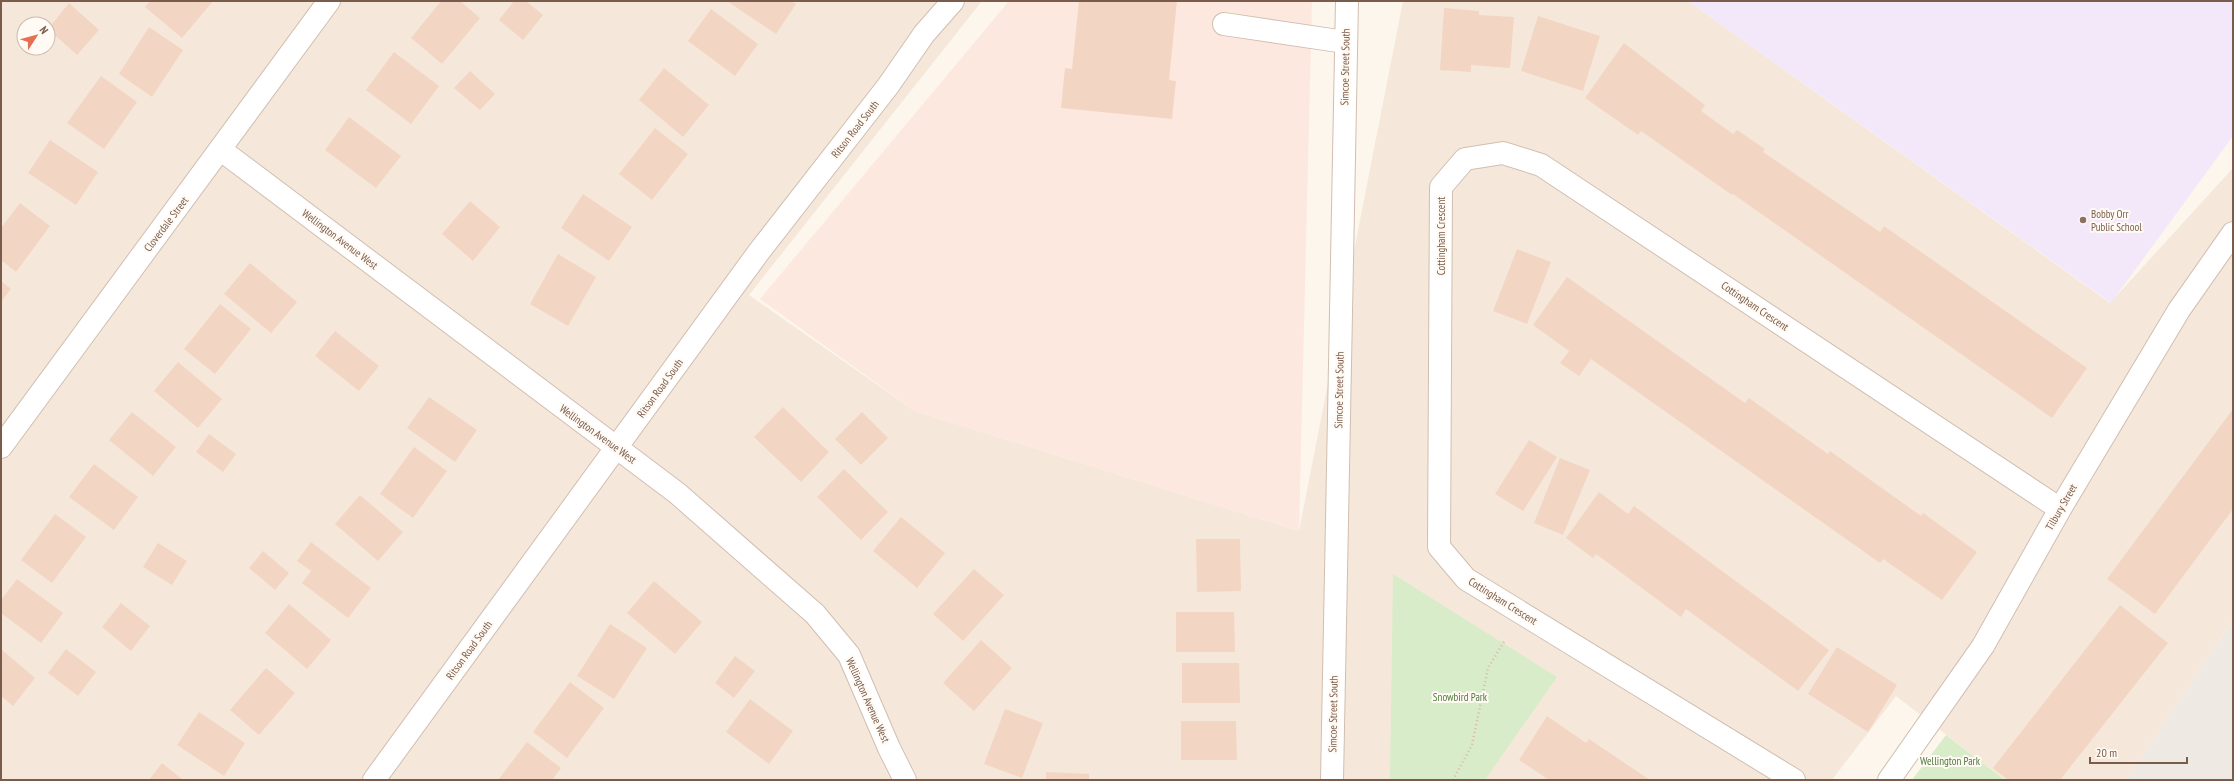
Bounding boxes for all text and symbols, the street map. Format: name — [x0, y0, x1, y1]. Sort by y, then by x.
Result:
north arrow — [16, 16, 56, 56]
text: N — [37, 24, 52, 37]
street label: Simcoe Street South — [1337, 28, 1353, 106]
street label: Ritson Road South — [828, 97, 882, 161]
street label: Cloverdale Street — [141, 194, 191, 254]
street label: Cottingham Crescent — [1434, 197, 1448, 275]
street label: Wellington Avenue West — [299, 206, 381, 272]
place label: Bobby Orr Public School — [2091, 207, 2142, 234]
marker: Bobby Orr Public School — [2078, 215, 2088, 225]
street label: Cottingham Crescent — [1719, 278, 1791, 334]
street label: Simcoe Street South — [1331, 351, 1347, 429]
street label: Ritson Road South — [634, 356, 686, 420]
street label: Wellington Avenue West — [557, 401, 639, 467]
street label: Tilbury Street — [2042, 481, 2080, 533]
street label: Cottingham Crescent — [1466, 574, 1540, 628]
street label: Ritson Road South — [443, 618, 495, 682]
street label: Wellington Avenue West — [843, 655, 893, 745]
street label: Simcoe Street South — [1325, 675, 1341, 753]
park label: Snowbird Park — [1433, 690, 1488, 704]
scale bar — [2090, 739, 2187, 765]
text: 20 m — [2096, 745, 2117, 760]
park label: Wellington Park — [1920, 754, 1981, 768]

